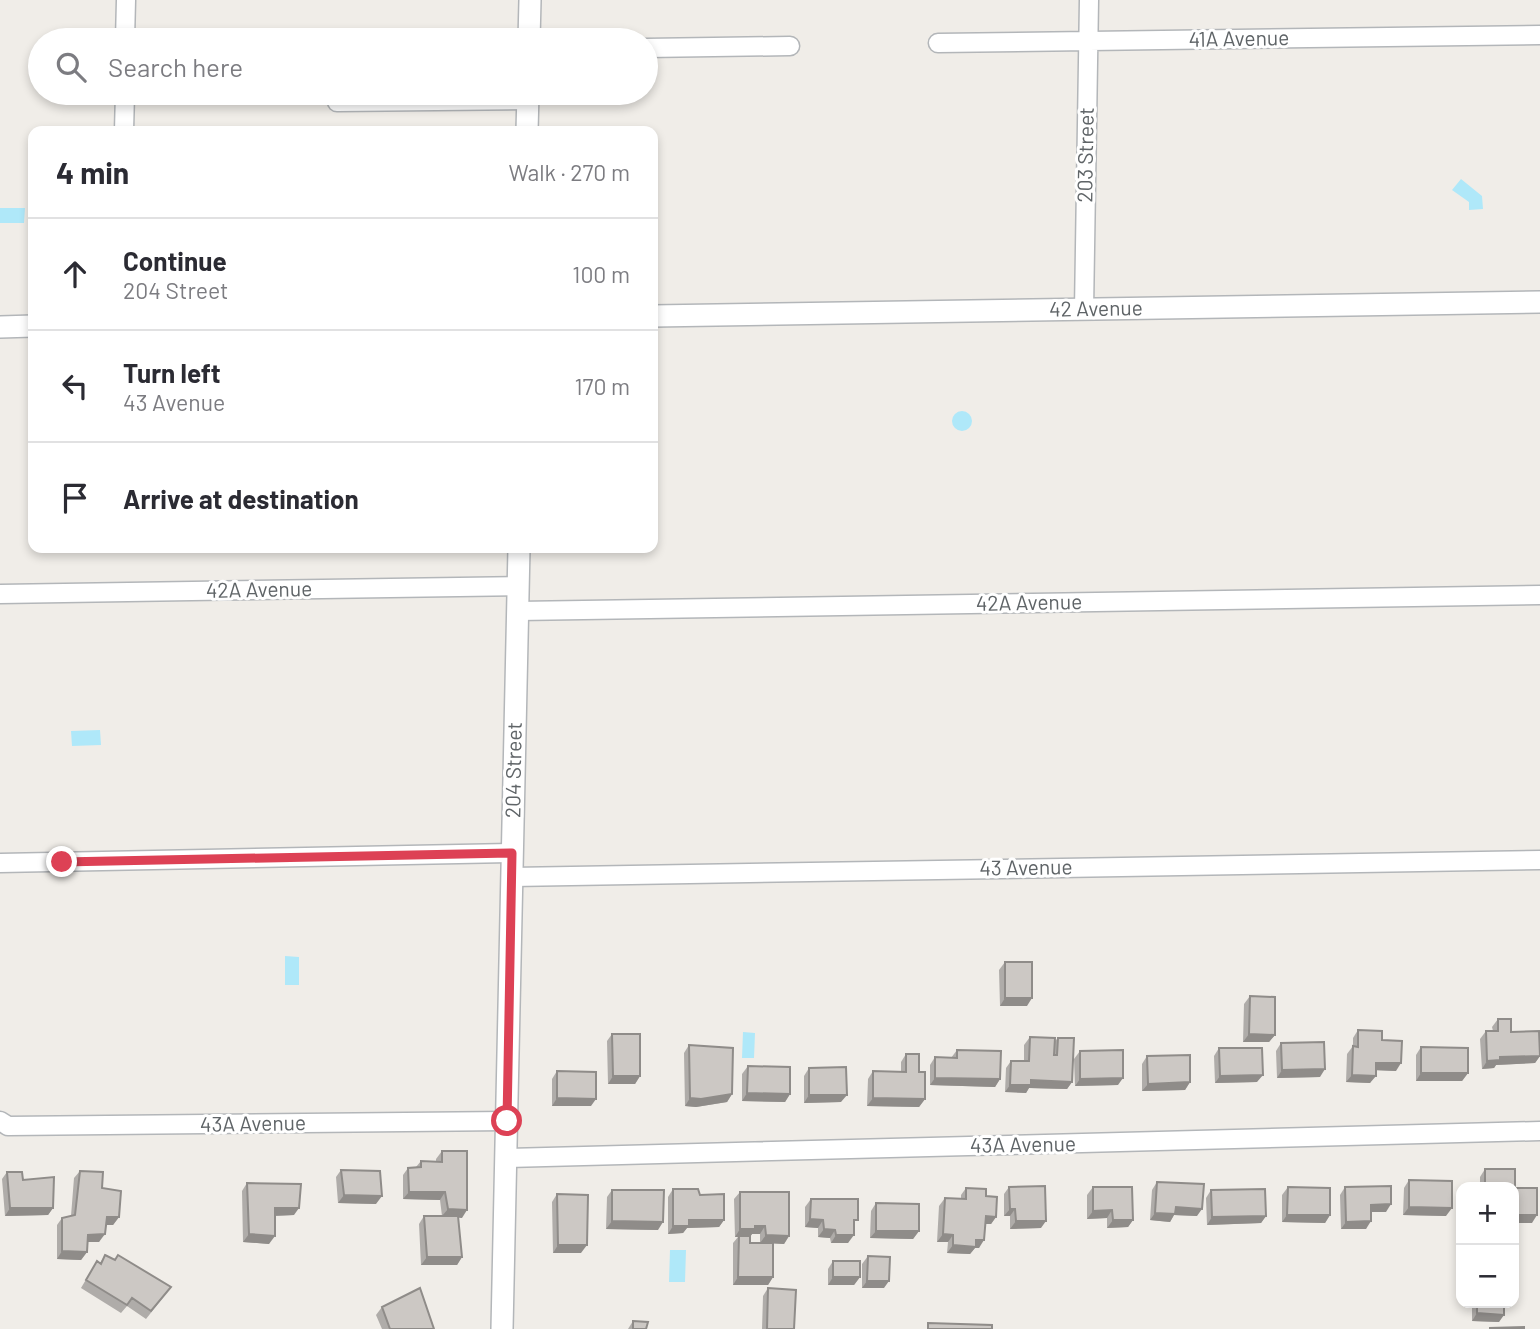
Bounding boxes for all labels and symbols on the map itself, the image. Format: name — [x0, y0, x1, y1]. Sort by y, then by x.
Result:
street label: 41A Avenue — [1188, 24, 1290, 51]
street label: 203 Street — [1071, 107, 1098, 203]
street label: 42 Avenue — [1049, 294, 1143, 321]
street label: 42A Avenue — [206, 575, 312, 602]
street label: 42A Avenue — [976, 588, 1082, 615]
street label: 204 Street — [499, 722, 526, 818]
route end — [46, 846, 77, 877]
street label: 43 Avenue — [979, 853, 1073, 880]
route start — [491, 1105, 522, 1136]
street label: 43A Avenue — [200, 1109, 306, 1136]
street label: 43A Avenue — [970, 1130, 1076, 1157]

